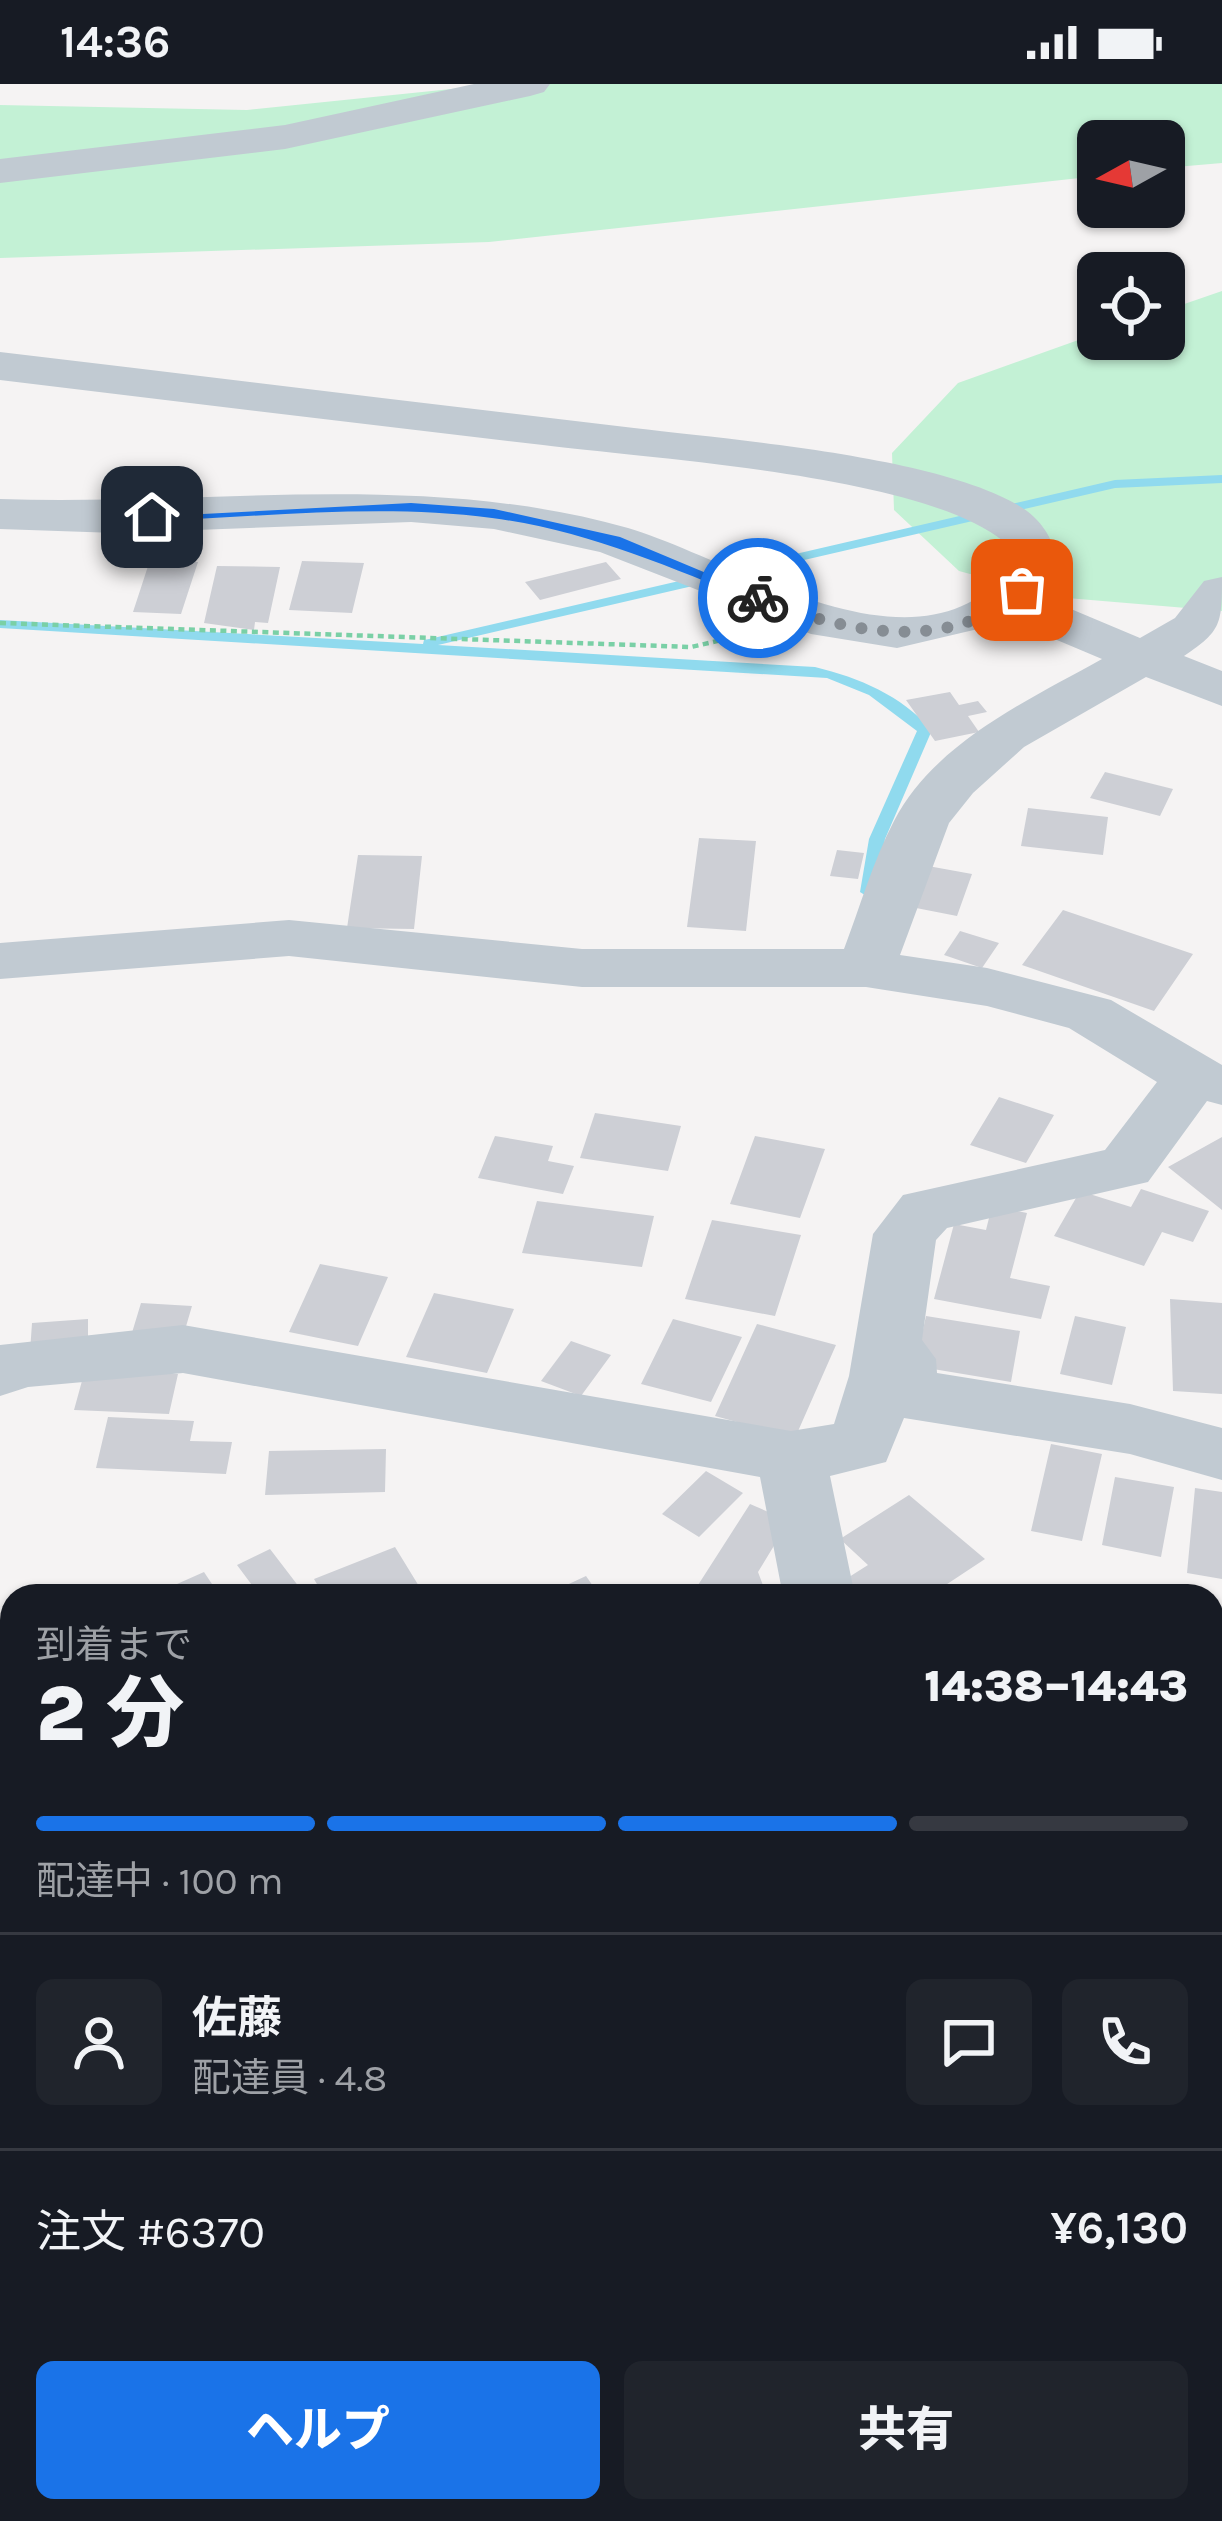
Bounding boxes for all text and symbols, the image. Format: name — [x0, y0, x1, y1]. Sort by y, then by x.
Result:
text: 14:36 — [60, 16, 170, 68]
north arrow — [1077, 120, 1185, 228]
map controls — [1077, 120, 1185, 360]
button: locate — [1077, 252, 1185, 360]
pin — [101, 466, 203, 568]
icon: home — [119, 484, 185, 550]
courier — [698, 538, 818, 658]
pin — [971, 539, 1073, 641]
icon: bag — [989, 557, 1055, 623]
icon: bike — [725, 565, 791, 631]
text: 到着まで — [36, 1622, 192, 1668]
text: 14:38–14:43 — [924, 1660, 1188, 1712]
text: 2 分 — [36, 1668, 184, 1760]
text: 配達中 · 100 m — [36, 1858, 283, 1904]
button: person — [36, 1979, 162, 2105]
button: chat — [906, 1979, 1032, 2105]
button: phone — [1062, 1979, 1188, 2105]
text: 佐藤 — [192, 1992, 282, 2044]
text: 配達員 · 4.8 — [192, 2055, 387, 2101]
text: ¥6,130 — [1050, 2202, 1188, 2254]
text: 注文 #6370 — [36, 2206, 265, 2258]
button: ヘルプ — [36, 2361, 600, 2499]
button: 共有 — [624, 2361, 1188, 2499]

